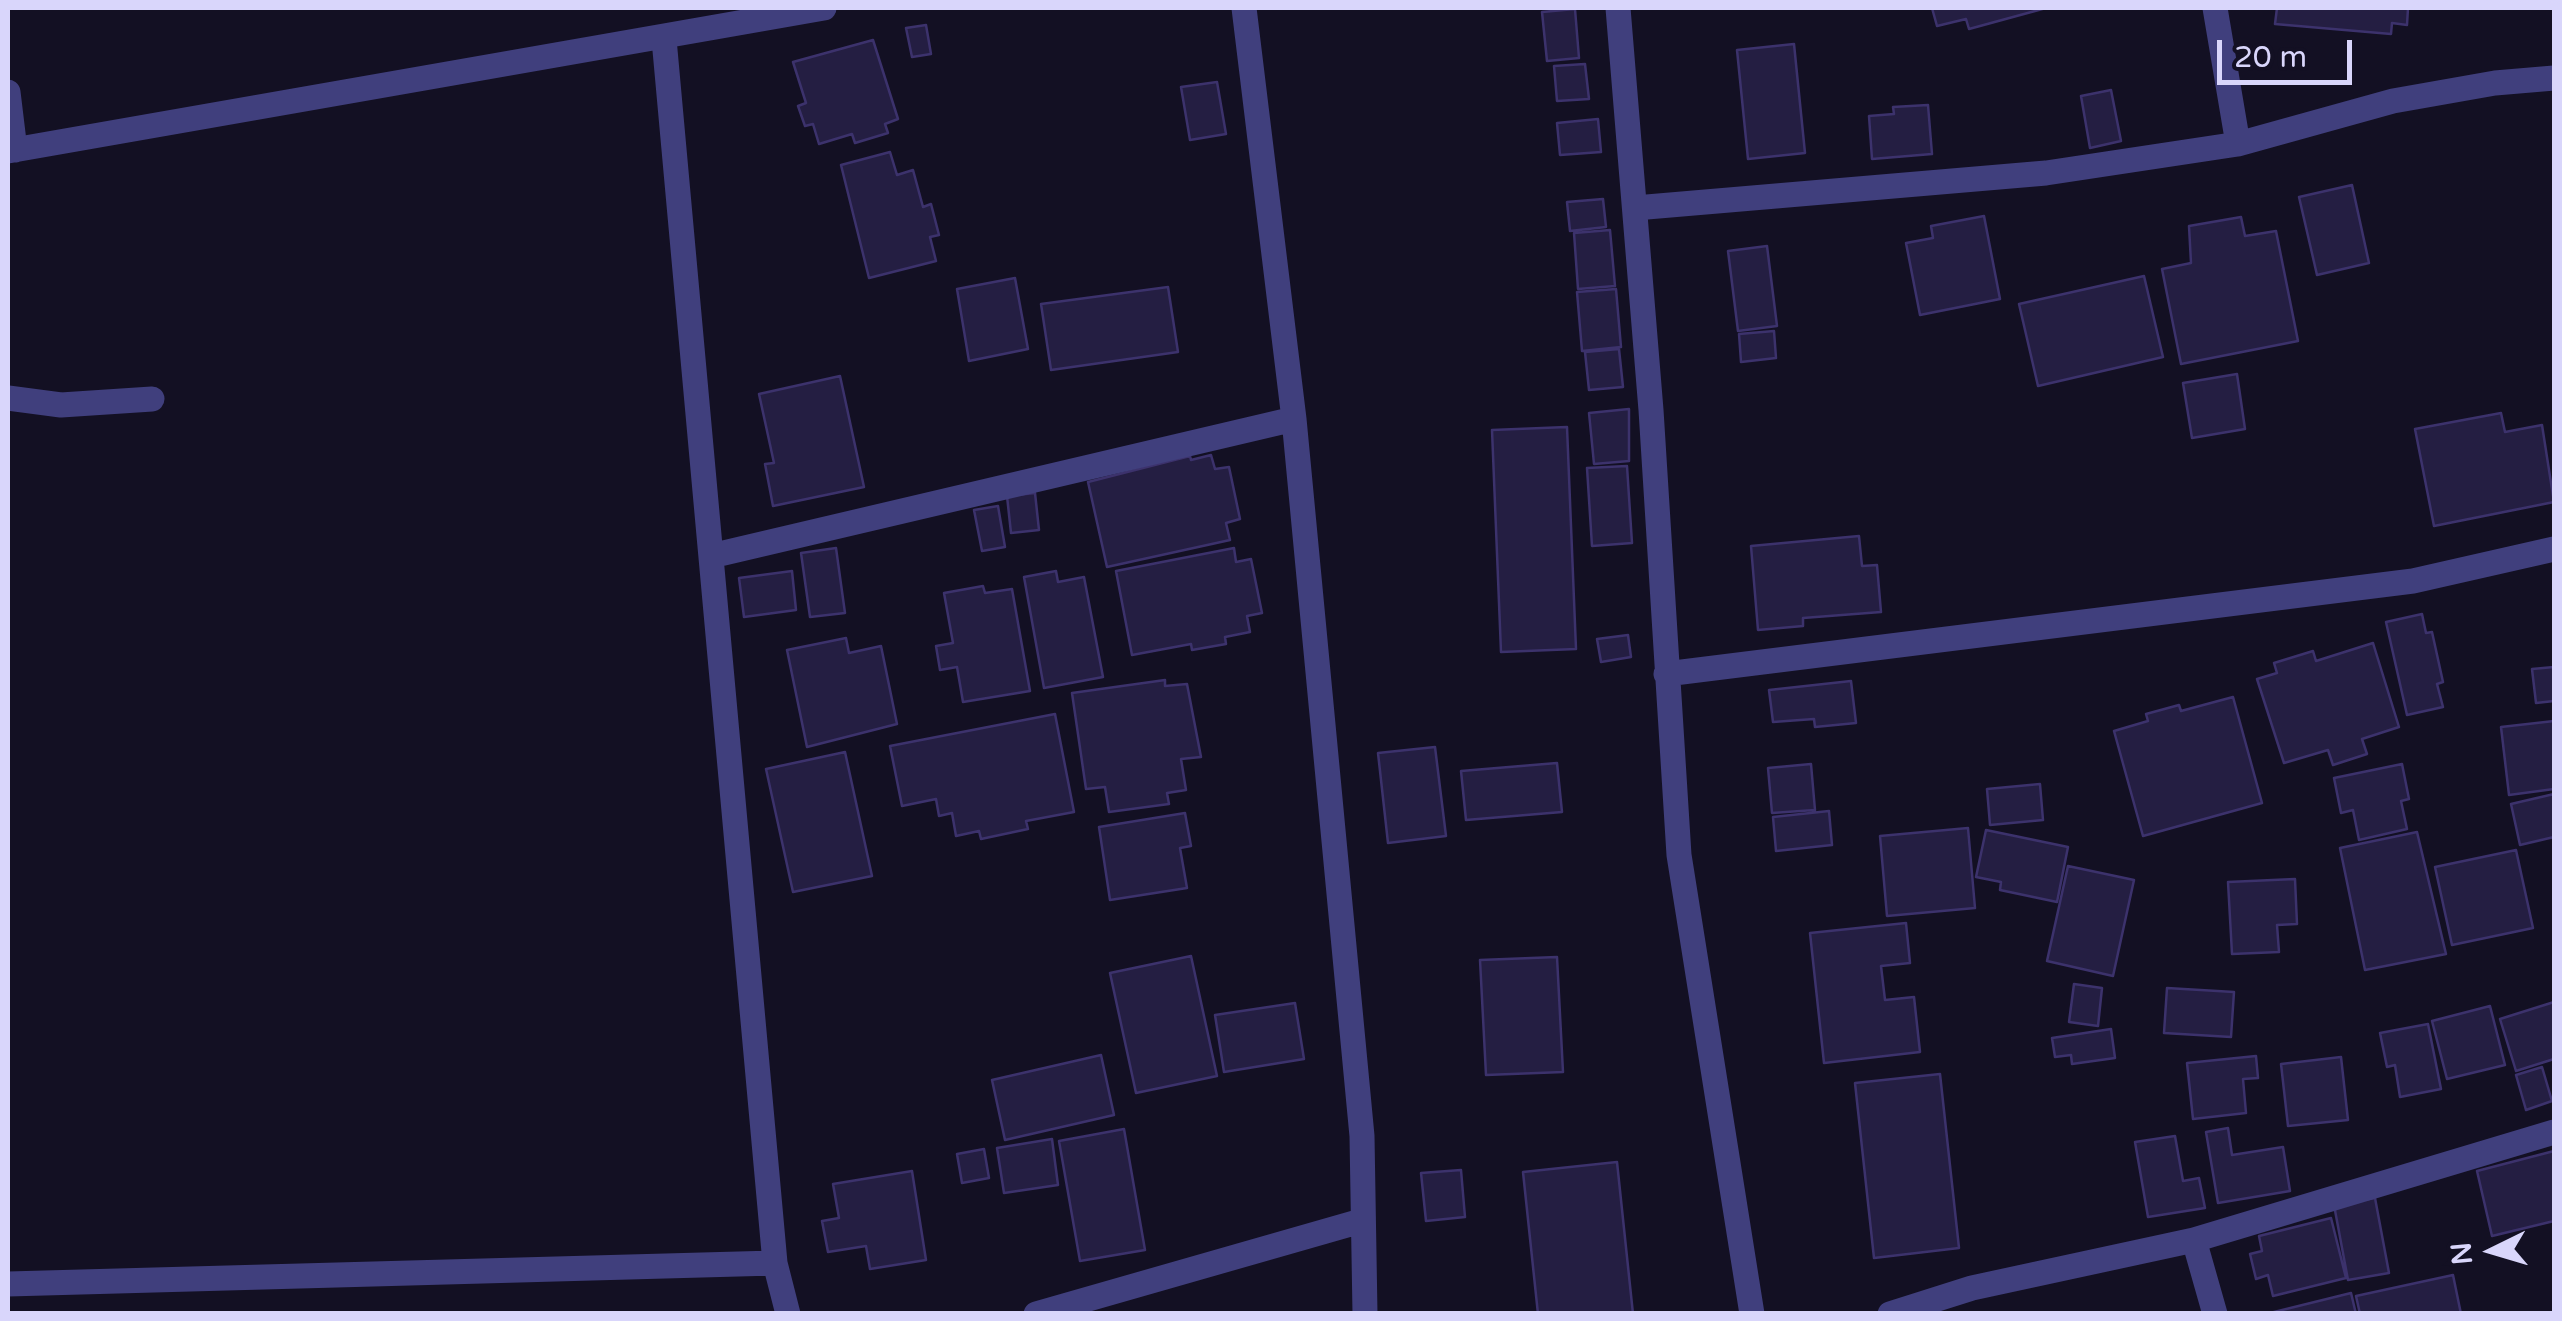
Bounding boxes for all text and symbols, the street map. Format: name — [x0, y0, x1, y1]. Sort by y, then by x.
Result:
scale bar — [2222, 20, 2357, 82]
text: 20 m — [2234, 39, 2307, 76]
north arrow — [2442, 1201, 2542, 1301]
text: N — [2444, 1241, 2480, 1266]

